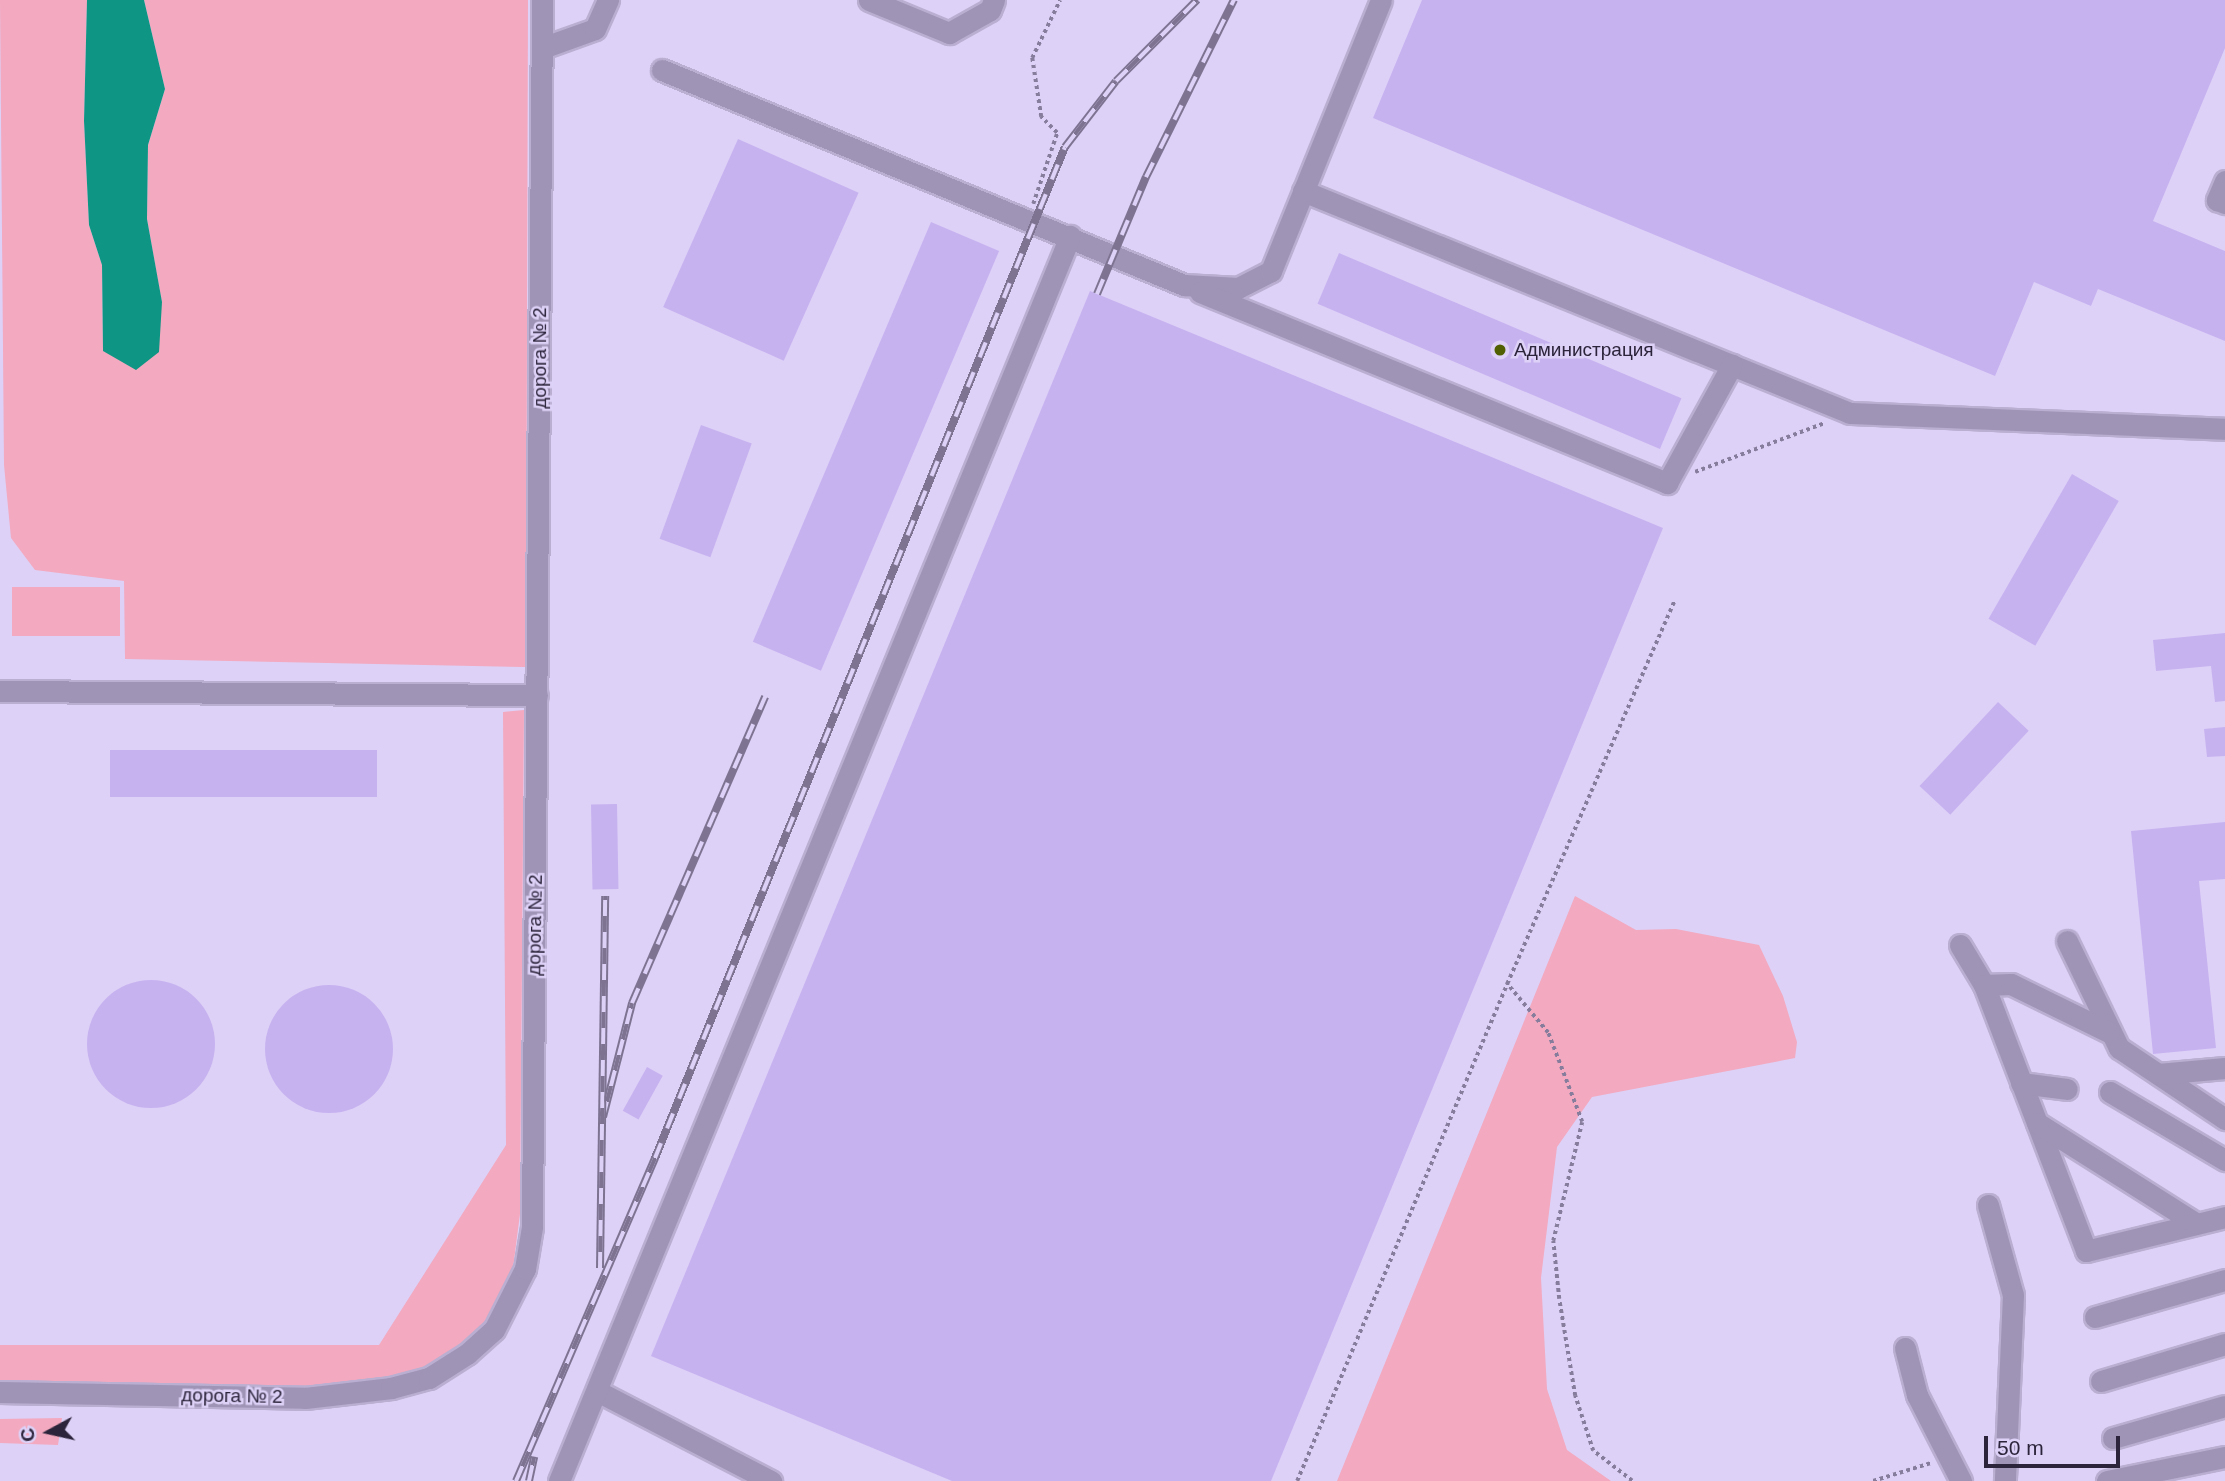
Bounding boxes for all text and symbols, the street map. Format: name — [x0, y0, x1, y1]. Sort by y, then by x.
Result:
street label: дорога № 2 — [529, 307, 551, 409]
place label: Администрация — [1514, 339, 1654, 361]
marker: Администрация — [1492, 342, 1508, 358]
street label: дорога № 2 — [523, 874, 547, 976]
street label: дорога № 2 — [181, 1384, 283, 1408]
north arrow — [14, 1397, 84, 1467]
scale bar — [1987, 1422, 2124, 1466]
text: С — [16, 1427, 39, 1443]
text: 50 m — [1997, 1436, 2044, 1459]

